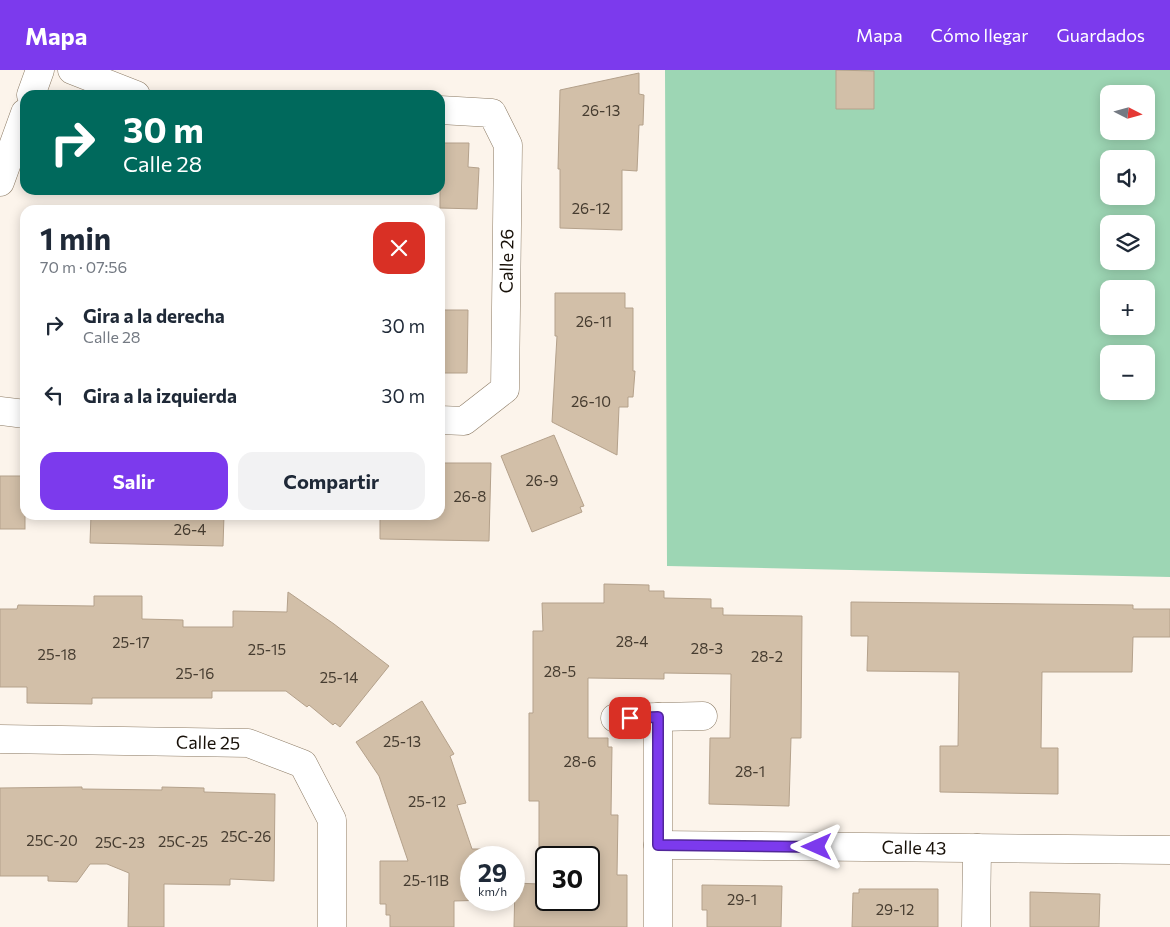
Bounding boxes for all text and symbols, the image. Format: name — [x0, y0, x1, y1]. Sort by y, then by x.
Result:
text: Mapa — [25, 21, 87, 50]
text: Mapa — [856, 24, 903, 46]
text: Cómo llegar — [931, 24, 1028, 46]
text: Guardados — [1056, 24, 1145, 46]
north arrow — [1100, 85, 1155, 140]
map controls — [1100, 85, 1155, 400]
house number: 26-13 — [582, 101, 620, 119]
text: 30 m — [123, 107, 204, 150]
icon: right — [40, 110, 105, 175]
text: Calle 28 — [123, 150, 202, 177]
button: sound — [1100, 150, 1155, 205]
house number: 26-12 — [572, 199, 610, 217]
button: layers — [1100, 215, 1155, 270]
text: 1 min — [40, 219, 111, 256]
button: close — [373, 222, 425, 274]
street label: Calle 26 — [494, 228, 518, 294]
text: 70 m · 07:56 — [40, 257, 127, 276]
button: + — [1100, 280, 1155, 335]
text: Gira a la derecha — [83, 304, 225, 327]
icon: right — [40, 311, 68, 339]
house number: 26-11 — [576, 312, 612, 330]
text: 30 m — [382, 314, 425, 337]
text: Calle 28 — [83, 327, 141, 346]
button: − — [1100, 345, 1155, 400]
icon: left — [40, 381, 68, 409]
text: Gira a la izquierda — [83, 384, 237, 407]
text: 30 m — [382, 384, 425, 407]
house number: 26-10 — [571, 392, 611, 410]
button: Salir — [40, 452, 228, 510]
button: Compartir — [238, 452, 425, 510]
house number: 26-9 — [526, 471, 558, 489]
house number: 26-8 — [454, 487, 486, 505]
house number: 26-4 — [174, 520, 206, 538]
house number: 28-4 — [616, 632, 648, 650]
house number: 25-17 — [112, 633, 150, 651]
house number: 28-3 — [691, 639, 723, 657]
house number: 25-15 — [248, 640, 286, 658]
house number: 25-18 — [38, 645, 76, 663]
house number: 28-2 — [751, 647, 783, 665]
house number: 28-5 — [544, 662, 576, 680]
house number: 25-16 — [176, 664, 214, 682]
house number: 25-14 — [320, 668, 358, 686]
pin — [609, 697, 651, 739]
icon: arrive — [616, 704, 644, 732]
street label: Calle 25 — [176, 730, 240, 754]
house number: 25-13 — [383, 732, 421, 750]
house number: 28-6 — [564, 752, 596, 770]
house number: 28-1 — [735, 762, 765, 780]
house number: 25-12 — [408, 792, 446, 810]
position arrow — [790, 820, 842, 872]
house number: 25C-26 — [221, 827, 271, 845]
house number: 25C-20 — [26, 831, 78, 849]
house number: 25C-25 — [158, 832, 208, 850]
house number: 25C-23 — [95, 833, 145, 851]
street label: Calle 43 — [881, 835, 947, 859]
speed limit sign: 30 — [535, 846, 600, 911]
text: 29 — [478, 857, 507, 887]
house number: 25-11B — [403, 871, 449, 889]
text: km/h — [478, 884, 507, 898]
house number: 29-1 — [727, 890, 757, 908]
house number: 29-12 — [876, 900, 914, 918]

